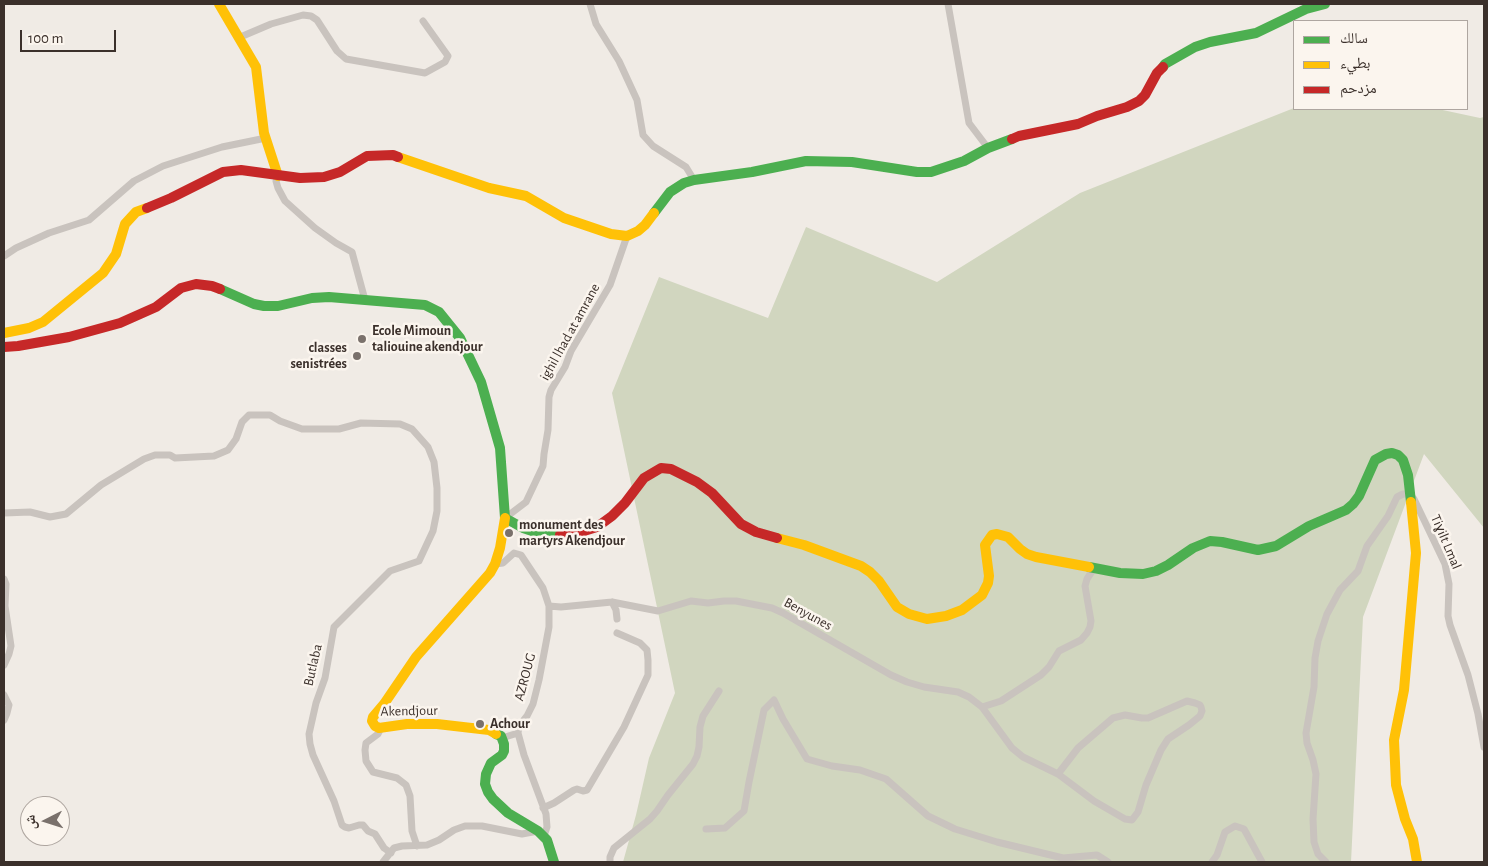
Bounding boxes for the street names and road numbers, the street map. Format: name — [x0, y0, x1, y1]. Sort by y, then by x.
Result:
street label: ighil lhad at amrane — [536, 281, 604, 383]
street label: Tiɣilt Lmal — [1427, 512, 1465, 572]
street label: Benyunes — [781, 594, 835, 634]
street label: Butlaba — [300, 642, 326, 688]
street label: AZROUG — [511, 651, 539, 703]
street label: Akendjour — [380, 702, 438, 720]

